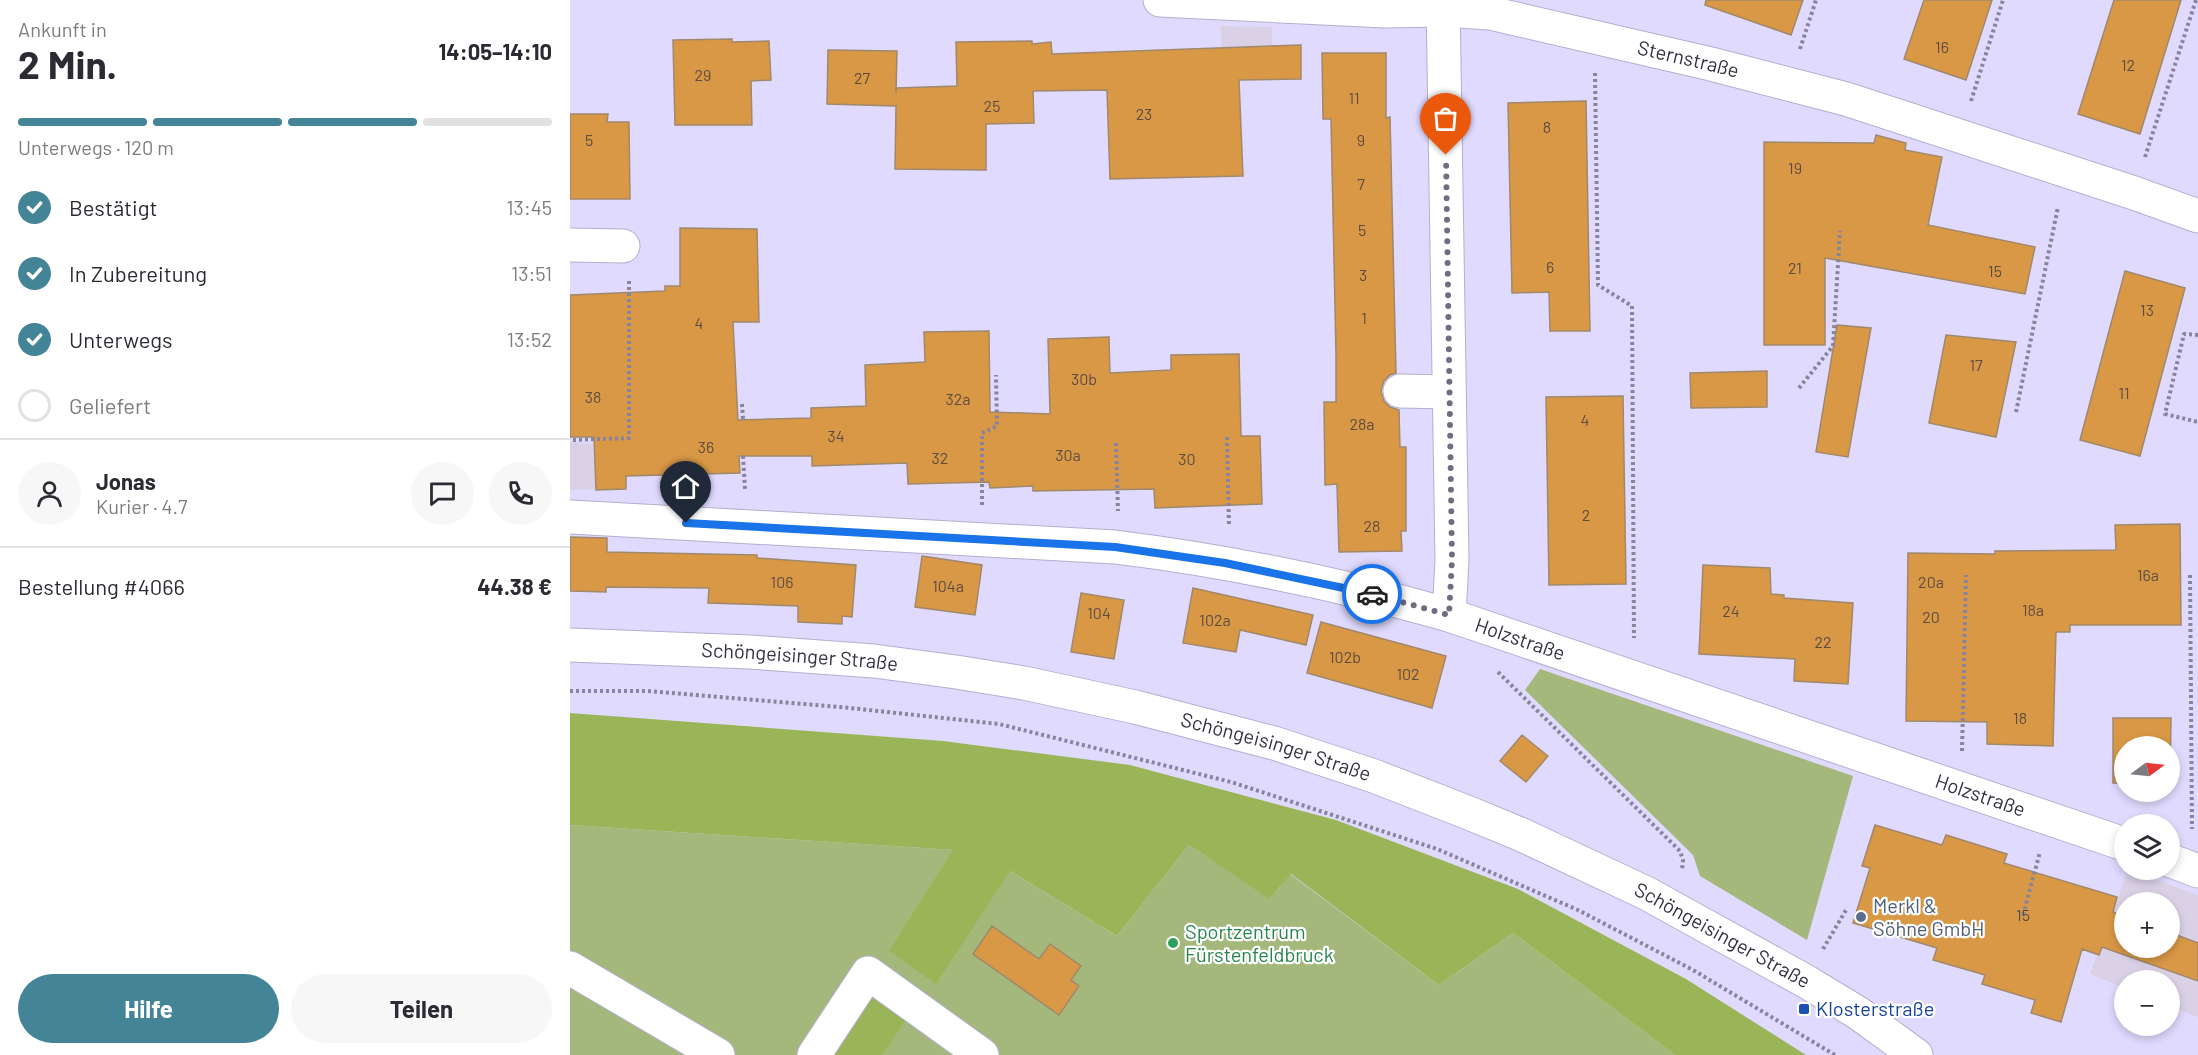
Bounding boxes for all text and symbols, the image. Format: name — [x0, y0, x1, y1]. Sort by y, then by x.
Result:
text: Ankunft in — [18, 17, 107, 41]
street label: Sternstraße — [1635, 34, 1742, 82]
house number: 16 — [1935, 37, 1949, 56]
text: 14:05–14:10 — [439, 38, 552, 64]
text: 2 Min. — [18, 40, 117, 87]
house number: 12 — [2121, 55, 2135, 74]
house number: 29 — [695, 65, 711, 84]
house number: 27 — [854, 68, 870, 87]
house number: 11 — [1348, 88, 1360, 107]
pin — [1420, 93, 1471, 155]
house number: 25 — [984, 96, 1000, 115]
icon: bag — [1429, 102, 1462, 135]
house number: 23 — [1136, 104, 1152, 123]
house number: 8 — [1543, 117, 1551, 136]
house number: 5 — [585, 130, 593, 149]
house number: 9 — [1357, 130, 1365, 149]
text: Unterwegs · 120 m — [18, 135, 174, 159]
house number: 19 — [1788, 158, 1802, 177]
house number: 7 — [1357, 174, 1365, 193]
icon: check — [18, 191, 51, 224]
text: Bestätigt — [69, 194, 158, 220]
text: 13:45 — [507, 195, 552, 219]
house number: 5 — [1358, 220, 1366, 239]
icon: check — [18, 257, 51, 290]
house number: 6 — [1546, 257, 1554, 276]
house number: 21 — [1788, 258, 1802, 277]
text: In Zubereitung — [69, 260, 207, 286]
text: 13:51 — [511, 261, 552, 285]
house number: 15 — [1988, 261, 2002, 280]
house number: 3 — [1359, 265, 1367, 284]
house number: 13 — [2140, 300, 2154, 319]
house number: 1 — [1361, 308, 1367, 327]
house number: 4 — [695, 313, 703, 332]
icon: check — [18, 323, 51, 356]
text: Unterwegs — [69, 326, 173, 352]
text: 13:52 — [507, 327, 552, 351]
house number: 17 — [1969, 355, 1983, 374]
house number: 30b — [1071, 369, 1097, 388]
house number: 11 — [2118, 383, 2130, 402]
house number: 38 — [585, 387, 601, 406]
house number: 32a — [946, 389, 971, 408]
text: Geliefert — [69, 392, 151, 418]
house number: 4 — [1581, 410, 1589, 429]
house number: 28a — [1349, 414, 1375, 433]
house number: 34 — [827, 426, 845, 445]
house number: 36 — [698, 437, 714, 456]
house number: 30a — [1055, 445, 1081, 464]
house number: 32 — [932, 448, 948, 467]
house number: 30 — [1178, 449, 1196, 468]
pin — [660, 461, 711, 523]
button: person — [18, 462, 81, 525]
button: chat — [411, 462, 474, 525]
button: phone — [489, 462, 552, 525]
text: Jonas — [96, 468, 156, 494]
icon: home — [669, 470, 702, 503]
text: Kurier · 4.7 — [96, 494, 188, 518]
house number: 2 — [1582, 505, 1590, 524]
house number: 28 — [1364, 516, 1380, 535]
courier — [1342, 564, 1402, 624]
house number: 16a — [2137, 565, 2159, 584]
house number: 106 — [771, 572, 793, 591]
house number: 20a — [1918, 572, 1944, 591]
text: Bestellung #4066 — [18, 573, 185, 599]
text: 44.38 € — [477, 573, 552, 599]
house number: 104a — [932, 576, 964, 595]
icon: car — [1356, 578, 1389, 611]
house number: 18a — [2022, 600, 2044, 619]
house number: 24 — [1722, 601, 1740, 620]
house number: 104 — [1087, 603, 1111, 622]
house number: 20 — [1922, 607, 1940, 626]
house number: 102a — [1199, 610, 1231, 629]
street label: Holzstraße — [1472, 612, 1569, 665]
house number: 22 — [1814, 632, 1832, 651]
street label: Schöngeisinger Straße — [701, 637, 900, 675]
house number: 102b — [1329, 647, 1361, 666]
house number: 102 — [1396, 664, 1420, 683]
street label: Schöngeisinger Straße — [1178, 706, 1374, 785]
house number: 18 — [2013, 708, 2027, 727]
north arrow — [2114, 736, 2180, 802]
map controls — [2114, 736, 2180, 1036]
street label: Holzstraße — [1932, 768, 2029, 821]
button: layers — [2114, 814, 2180, 880]
street label: Schöngeisinger Straße — [1631, 876, 1815, 993]
button: + — [2114, 892, 2180, 958]
place label: Merkl & Söhne GmbH — [1873, 893, 1984, 940]
house number: 15 — [2016, 905, 2030, 924]
marker: Merkl & Söhne GmbH — [1854, 910, 1868, 924]
place label: Sportzentrum Fürstenfeldbruck — [1185, 919, 1334, 966]
marker: Sportzentrum Fürstenfeldbruck — [1166, 936, 1180, 950]
button: − — [2114, 970, 2180, 1036]
button: Hilfe — [18, 974, 279, 1043]
button: Teilen — [291, 974, 552, 1043]
place label: Klosterstraße — [1816, 996, 1934, 1020]
marker: Klosterstraße — [1797, 1002, 1811, 1016]

